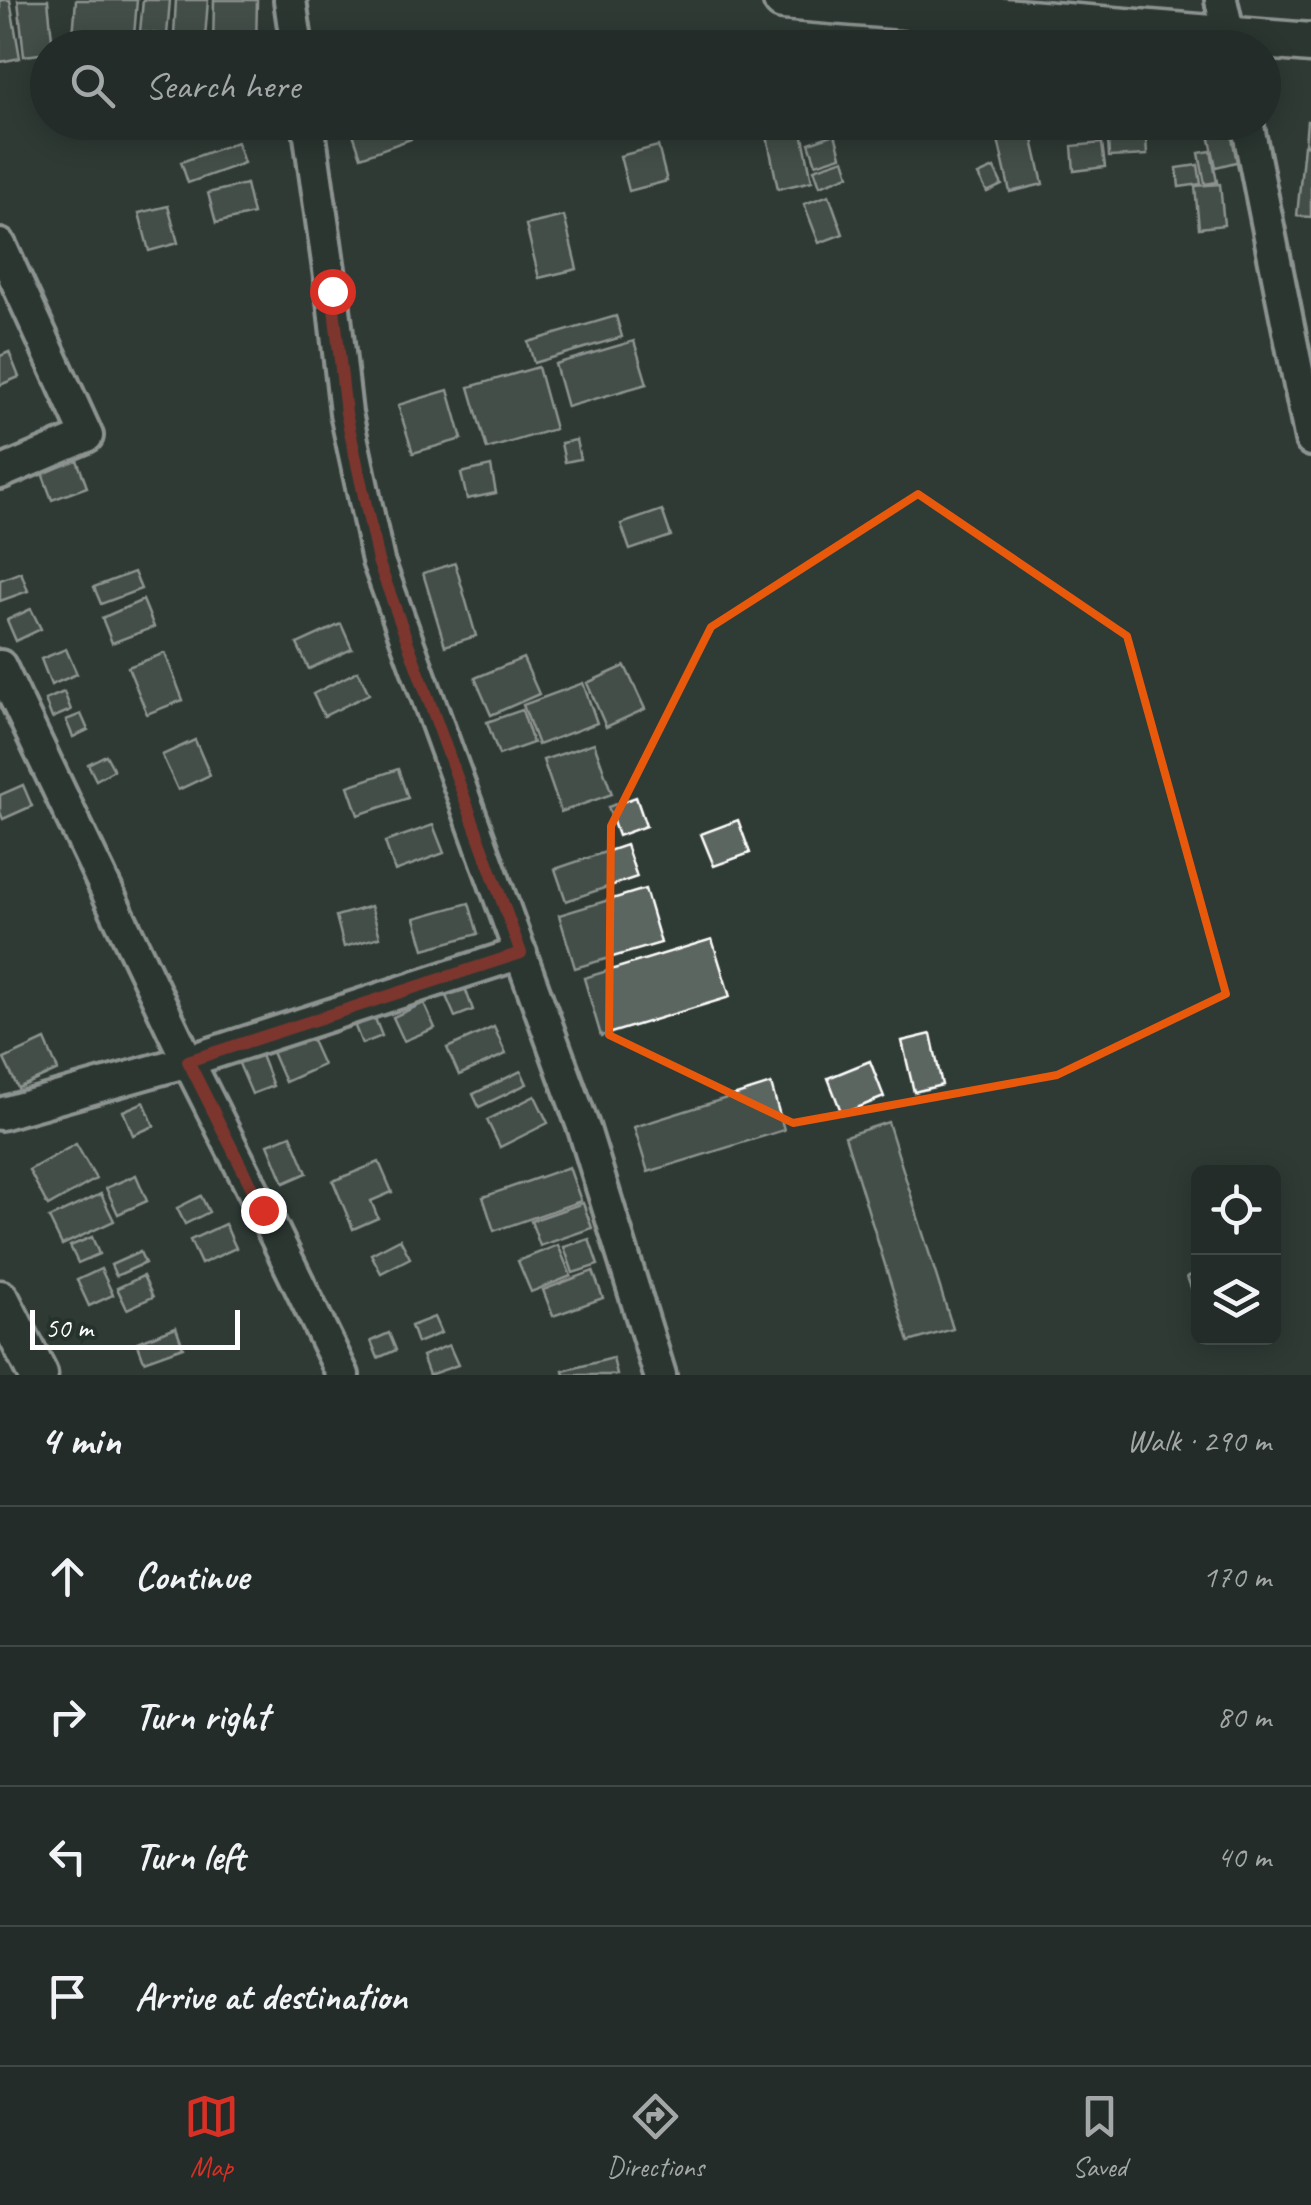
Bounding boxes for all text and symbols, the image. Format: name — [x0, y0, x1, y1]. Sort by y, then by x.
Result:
search box — [30, 30, 1281, 140]
icon: search — [65, 58, 120, 113]
text: Search here — [145, 62, 300, 109]
route start — [310, 269, 356, 315]
map controls — [1191, 1165, 1281, 1345]
button: locate — [1191, 1165, 1281, 1255]
route end — [241, 1188, 287, 1234]
button: layers — [1191, 1255, 1281, 1345]
scale bar — [30, 1305, 240, 1350]
text: 50 m — [45, 1310, 93, 1345]
text: 4 min — [40, 1414, 120, 1467]
text: Walk · 290 m — [1127, 1420, 1271, 1461]
icon: ahead — [40, 1549, 95, 1604]
text: Continue — [135, 1553, 249, 1600]
text: 170 m — [1202, 1556, 1271, 1597]
icon: right — [40, 1689, 95, 1744]
text: Turn right — [135, 1693, 269, 1740]
text: 80 m — [1217, 1696, 1271, 1737]
icon: left — [40, 1829, 95, 1884]
text: Turn left — [135, 1833, 245, 1880]
text: 40 m — [1217, 1836, 1271, 1877]
icon: arrive — [40, 1969, 95, 2024]
text: Arrive at destination — [135, 1973, 407, 2020]
tab: Map — [184, 2089, 239, 2184]
tab: Directions — [607, 2089, 704, 2184]
tab: Saved — [1072, 2089, 1127, 2184]

